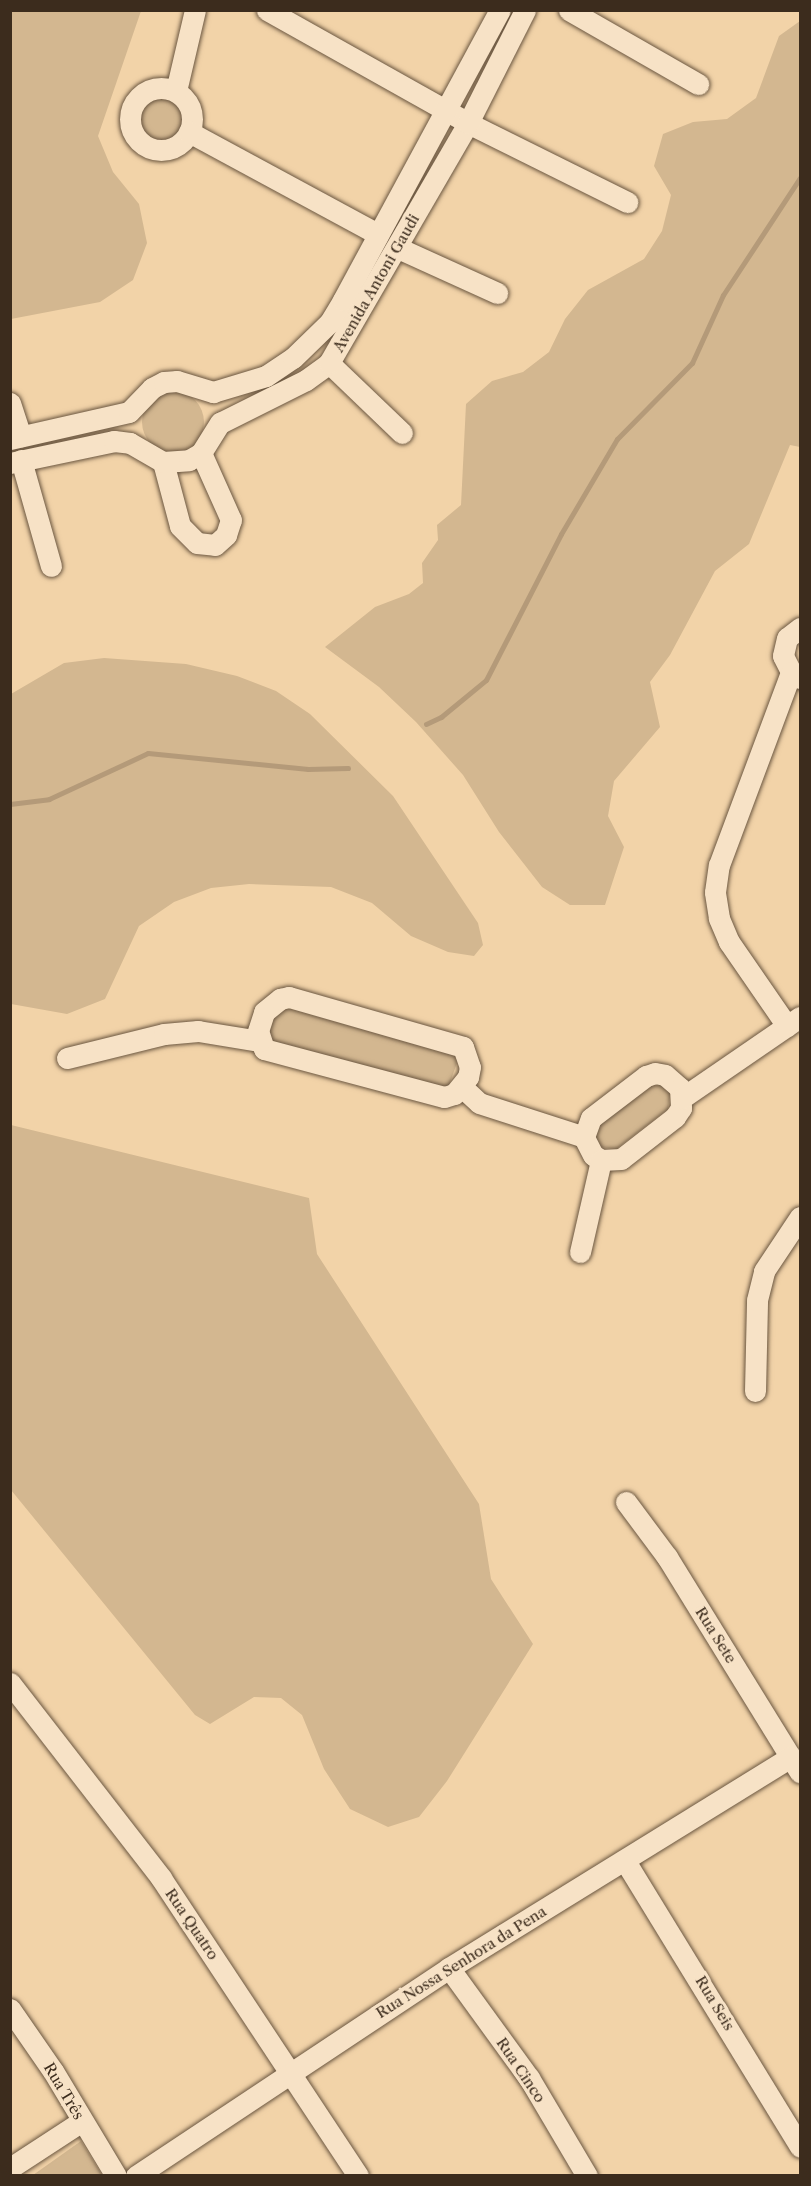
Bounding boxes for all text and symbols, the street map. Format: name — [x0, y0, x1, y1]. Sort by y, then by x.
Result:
street label: Avenida Antoni Gaudi — [329, 210, 423, 356]
street label: Rua Sete — [692, 1603, 740, 1667]
street label: Rua Quatro — [162, 1885, 222, 1963]
street label: Rua Nossa Senhora da Pena — [372, 1902, 550, 2022]
street label: Rua Seis — [692, 1972, 738, 2034]
street label: Rua Cinco — [493, 2034, 549, 2106]
street label: Rua Três — [40, 2059, 88, 2123]

